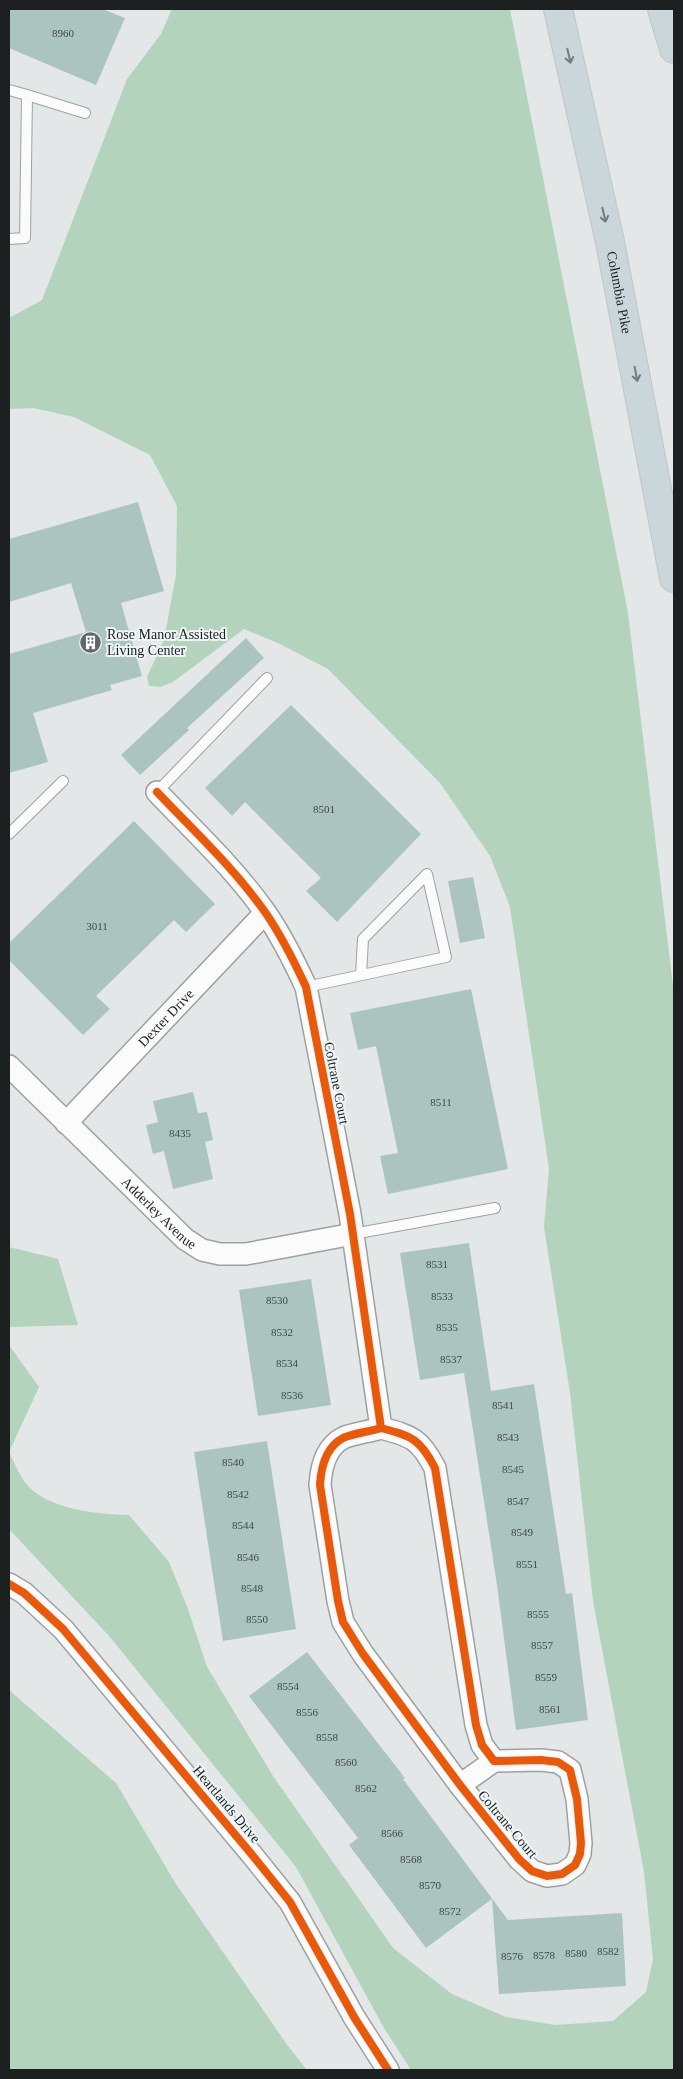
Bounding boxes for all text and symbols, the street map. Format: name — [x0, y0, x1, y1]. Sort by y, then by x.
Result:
house number: 8960 — [52, 27, 75, 39]
one-way arrow — [565, 48, 574, 64]
one-way arrow — [600, 207, 609, 223]
street label: Columbia Pike — [604, 250, 634, 335]
one-way arrow — [632, 366, 641, 382]
place label: Rose Manor Assisted Living Center — [107, 627, 226, 658]
building icon: Rose Manor Assisted Living Center — [79, 630, 103, 654]
house number: 8501 — [313, 803, 335, 815]
house number: 3011 — [86, 920, 108, 932]
street label: Dexter Drive — [135, 986, 197, 1050]
street label: Coltrane Court — [321, 1041, 352, 1126]
house number: 8511 — [430, 1096, 452, 1108]
house number: 8435 — [169, 1127, 192, 1139]
street label: Adderley Avenue — [118, 1174, 199, 1252]
house number: 8531 — [426, 1258, 448, 1270]
house number: 8533 — [431, 1290, 454, 1302]
house number: 8530 — [266, 1294, 289, 1306]
house number: 8535 — [436, 1321, 459, 1333]
house number: 8532 — [271, 1326, 293, 1338]
house number: 8537 — [440, 1353, 463, 1365]
house number: 8534 — [276, 1357, 299, 1369]
house number: 8536 — [281, 1389, 304, 1401]
house number: 8541 — [492, 1399, 514, 1411]
house number: 8543 — [497, 1431, 520, 1443]
house number: 8540 — [222, 1456, 245, 1468]
house number: 8545 — [502, 1463, 525, 1475]
house number: 8542 — [227, 1488, 249, 1500]
house number: 8547 — [507, 1495, 530, 1507]
house number: 8544 — [232, 1519, 255, 1531]
house number: 8549 — [511, 1526, 534, 1538]
house number: 8546 — [237, 1551, 260, 1563]
house number: 8551 — [516, 1558, 538, 1570]
house number: 8548 — [241, 1582, 264, 1594]
house number: 8555 — [527, 1608, 550, 1620]
house number: 8550 — [246, 1613, 269, 1625]
house number: 8557 — [531, 1639, 554, 1651]
house number: 8559 — [535, 1671, 558, 1683]
house number: 8554 — [277, 1680, 300, 1692]
house number: 8561 — [539, 1703, 561, 1715]
house number: 8556 — [296, 1706, 319, 1718]
house number: 8558 — [316, 1731, 339, 1743]
house number: 8560 — [335, 1756, 358, 1768]
street label: Heartlands Drive — [190, 1763, 263, 1846]
house number: 8562 — [355, 1782, 377, 1794]
street label: Coltrane Court — [475, 1787, 540, 1861]
house number: 8566 — [381, 1827, 404, 1839]
house number: 8568 — [400, 1853, 423, 1865]
house number: 8570 — [419, 1879, 442, 1891]
house number: 8572 — [439, 1905, 461, 1917]
house number: 8582 — [597, 1945, 619, 1957]
house number: 8580 — [565, 1947, 588, 1959]
house number: 8578 — [533, 1949, 556, 1961]
house number: 8576 — [501, 1950, 524, 1962]

